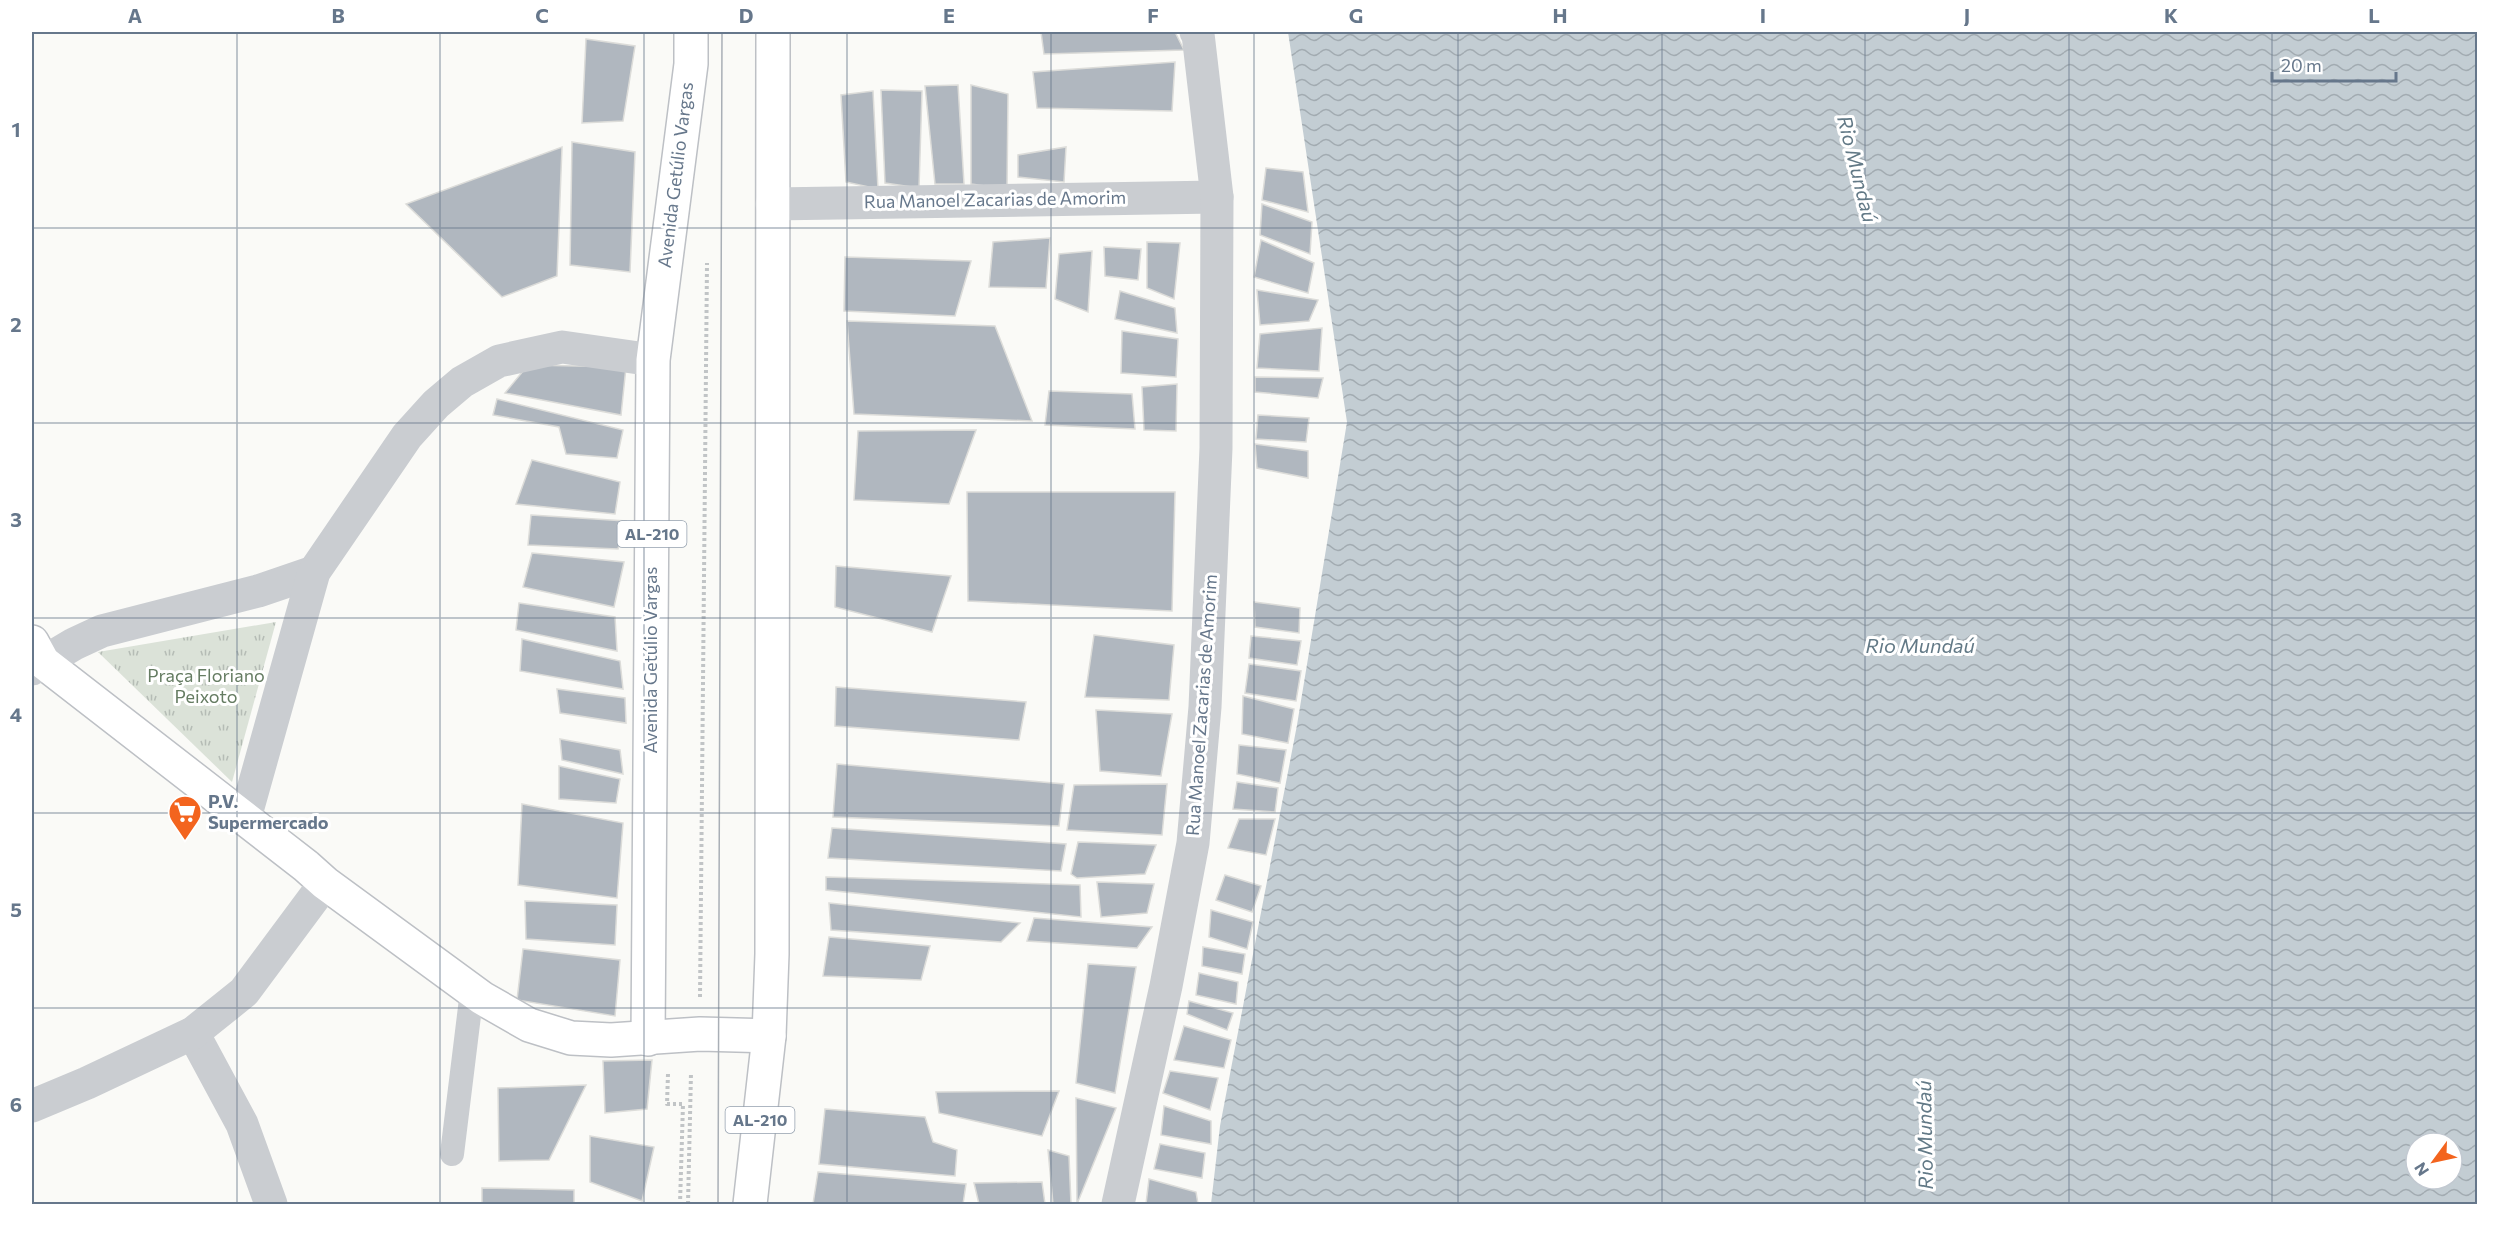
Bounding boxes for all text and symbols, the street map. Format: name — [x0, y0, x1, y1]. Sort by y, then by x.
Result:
text: A — [128, 3, 142, 27]
text: B — [331, 3, 345, 27]
text: C — [535, 3, 549, 27]
text: D — [739, 3, 753, 27]
text: E — [943, 3, 955, 27]
text: F — [1147, 3, 1159, 27]
text: G — [1349, 3, 1363, 27]
text: H — [1553, 3, 1568, 27]
text: I — [1760, 3, 1766, 27]
text: J — [1964, 3, 1970, 27]
text: K — [2164, 3, 2178, 27]
text: L — [2368, 3, 2380, 27]
scale bar — [2272, 45, 2396, 83]
text: 20 m — [2281, 54, 2322, 76]
street label: Avenida Getúlio Vargas — [653, 81, 697, 269]
water label: Rio Mundaú — [1833, 113, 1883, 225]
text: 1 — [11, 117, 21, 141]
street label: Rua Manoel Zacarias de Amorim — [864, 186, 1126, 212]
text: 2 — [10, 312, 22, 336]
text: 3 — [10, 507, 22, 531]
road number: AL-210 — [618, 521, 686, 547]
street label: Avenida Getúlio Vargas — [639, 567, 661, 753]
street label: Rua Manoel Zacarias de Amorim — [1181, 573, 1221, 837]
water label: Rio Mundaú — [1865, 633, 1975, 657]
park label: Praça Floriano Peixoto — [147, 664, 265, 707]
text: 4 — [10, 702, 22, 726]
place label: P.V. Supermercado — [208, 790, 329, 833]
supermarket icon: P.V. Supermercado — [167, 794, 203, 841]
text: 5 — [10, 897, 22, 921]
water label: Rio Mundaú — [1911, 1080, 1937, 1190]
text: 6 — [10, 1092, 22, 1116]
road number: AL-210 — [726, 1107, 795, 1133]
north arrow — [2404, 1131, 2464, 1191]
text: N — [2410, 1159, 2432, 1180]

